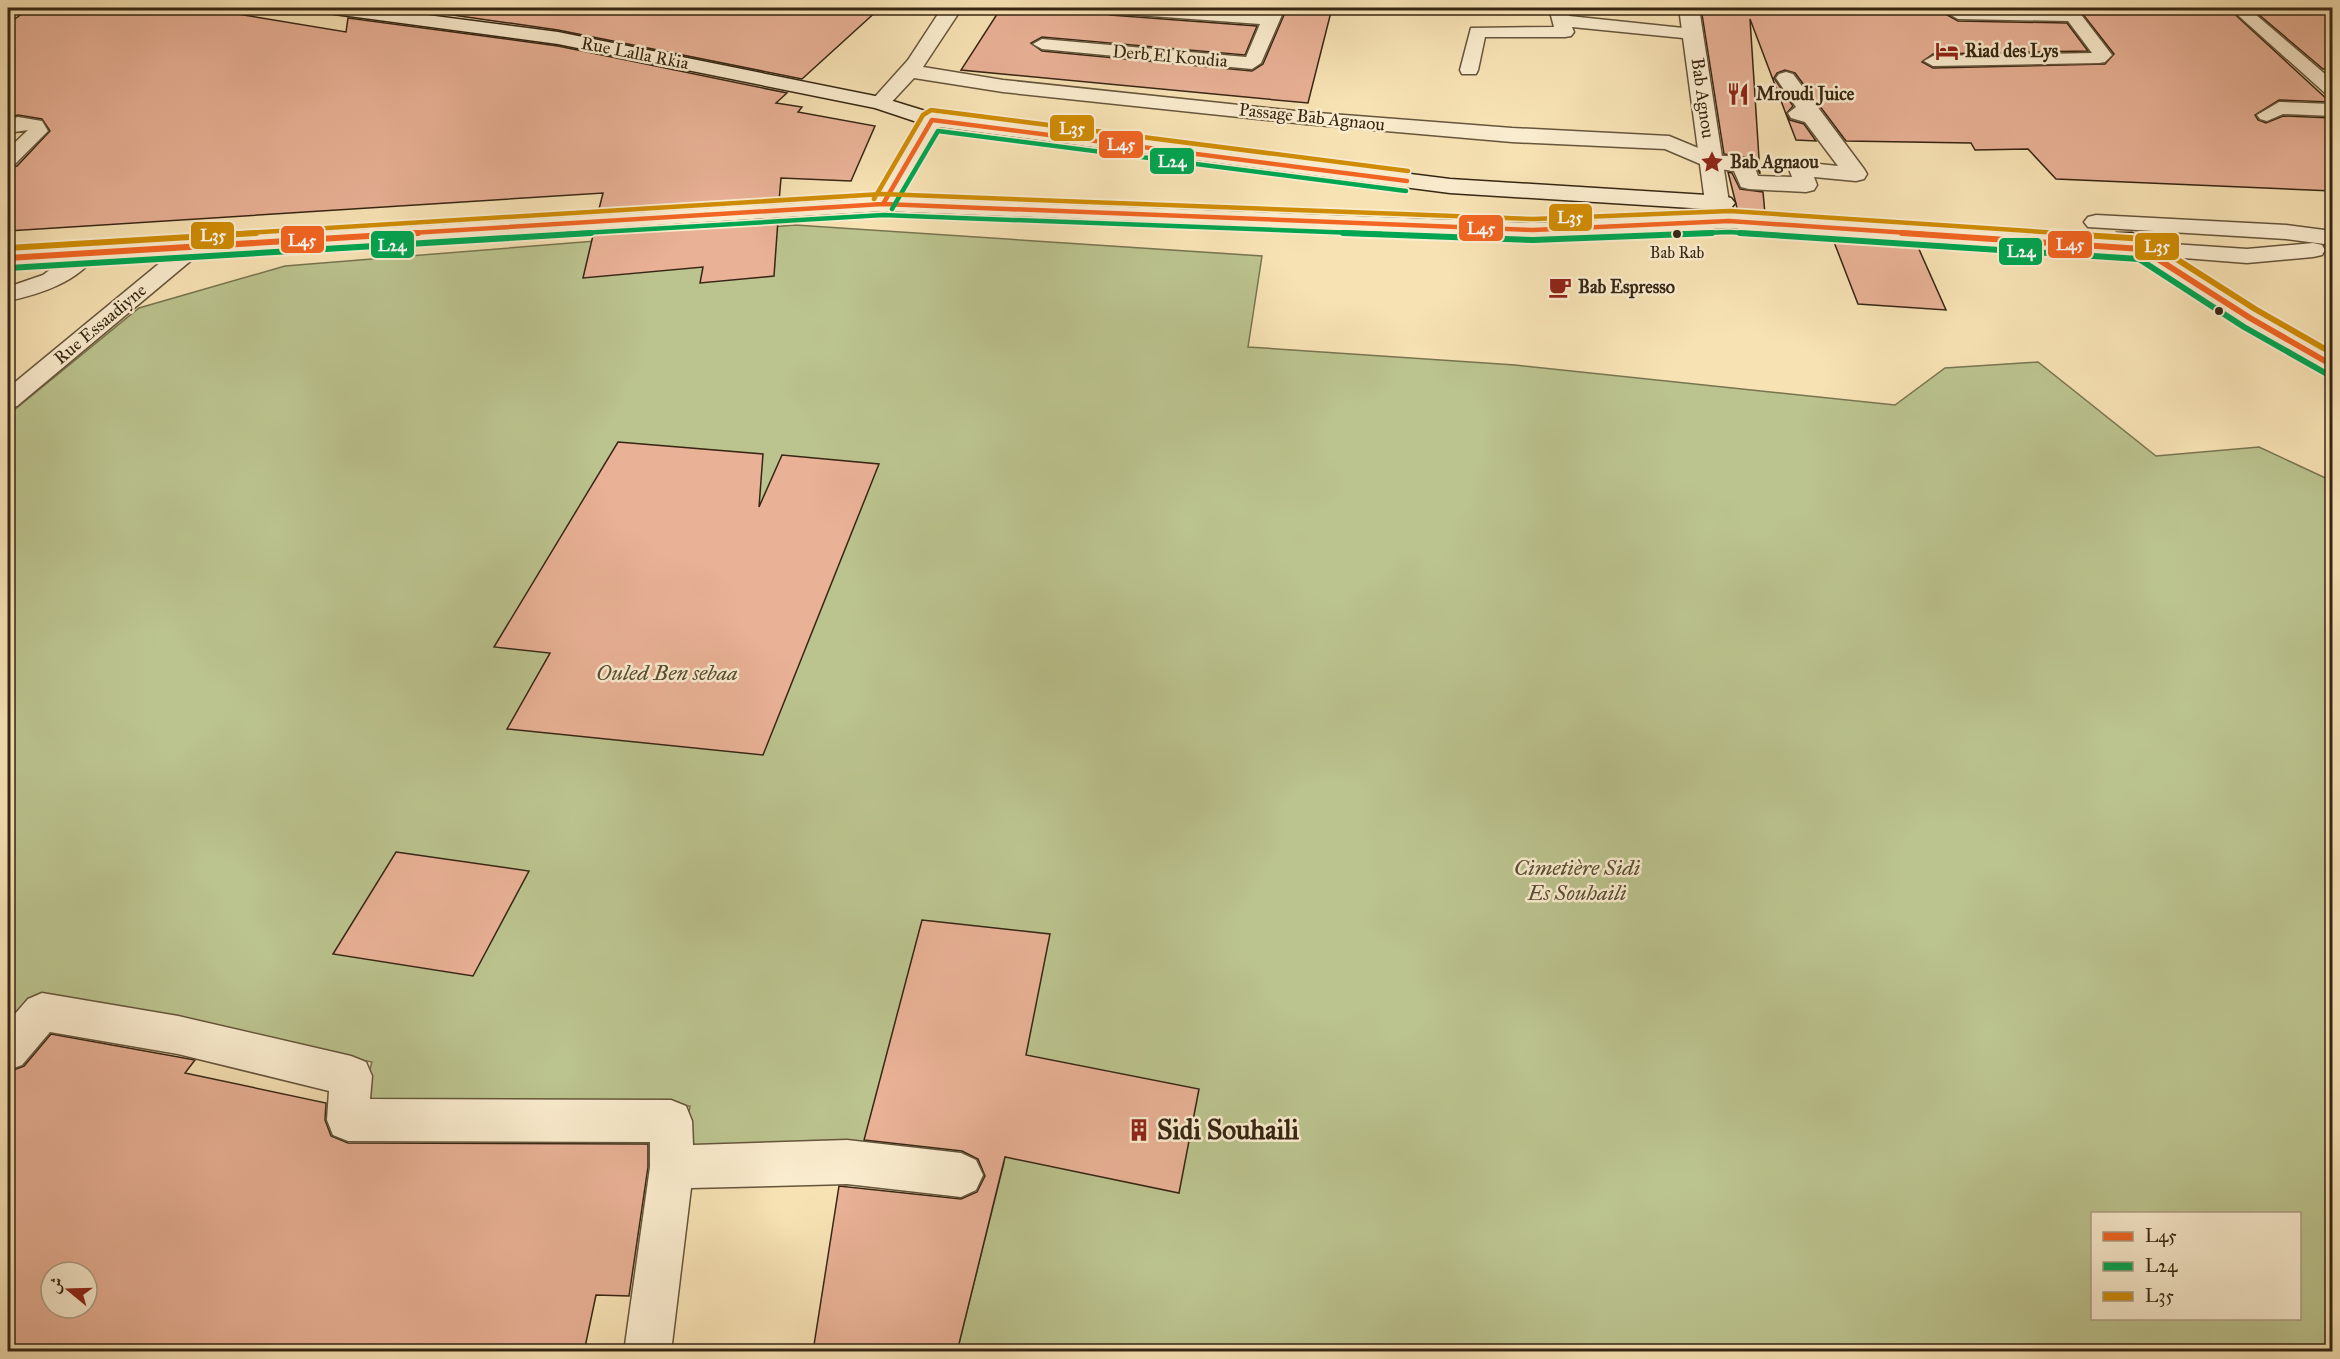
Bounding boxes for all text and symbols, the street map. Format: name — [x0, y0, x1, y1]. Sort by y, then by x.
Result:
street label: Rue Lalla Rkia — [579, 32, 691, 74]
hotel icon: Riad des Lys — [1934, 38, 1960, 64]
street label: Derb El Koudia — [1111, 40, 1229, 72]
place label: Riad des Lys — [1965, 40, 2059, 63]
street label: Bab Agnou — [1685, 56, 1720, 140]
restaurant icon: Mroudi Juice — [1725, 81, 1751, 107]
place label: Mroudi Juice — [1756, 83, 1855, 106]
street label: Passage Bab Agnaou — [1238, 98, 1387, 137]
line badge: L35 — [1049, 114, 1095, 142]
text: L35 — [1059, 119, 1085, 139]
line badge: L45 — [1098, 130, 1144, 159]
text: L45 — [1107, 135, 1136, 155]
line badge: L24 — [1149, 147, 1195, 175]
place icon: Bab Agnaou — [1699, 149, 1725, 175]
place label: Bab Agnaou — [1730, 151, 1819, 174]
text: L24 — [1158, 152, 1187, 172]
line badge: L35 — [1548, 203, 1593, 232]
text: L35 — [1557, 208, 1583, 228]
line badge: L45 — [1458, 214, 1504, 242]
text: L45 — [1467, 219, 1496, 239]
line badge: L35 — [190, 221, 235, 250]
line badge: L45 — [280, 225, 325, 254]
text: L35 — [200, 226, 226, 246]
marker: Bab Rab — [1671, 228, 1683, 240]
line badge: L24 — [370, 230, 415, 259]
line badge: L45 — [2047, 230, 2093, 259]
text: L45 — [288, 231, 317, 251]
line badge: L35 — [2134, 232, 2180, 261]
text: L45 — [2056, 235, 2085, 255]
text: L24 — [378, 236, 407, 256]
line badge: L24 — [1998, 237, 2043, 266]
text: L35 — [2144, 237, 2170, 257]
text: L24 — [2007, 242, 2036, 262]
place label: Bab Rab — [1650, 243, 1704, 262]
cafe icon: Bab Espresso — [1547, 274, 1573, 300]
place label: Bab Espresso — [1578, 276, 1675, 299]
street label: Rue Essaadiyne — [49, 279, 151, 369]
unlabelled marker — [2213, 305, 2225, 317]
park label: Ouled Ben sebaa — [596, 659, 738, 686]
park label: Cimetière Sidi Es Souhaili — [1514, 854, 1641, 906]
place label: Sidi Souhaili — [1157, 1113, 1299, 1146]
building icon: Sidi Souhaili — [1126, 1117, 1152, 1143]
legend — [2091, 1212, 2301, 1320]
text: L45 — [2145, 1225, 2177, 1247]
text: L24 — [2145, 1255, 2178, 1277]
north arrow — [39, 1260, 99, 1320]
text: ش — [44, 1275, 67, 1296]
text: L35 — [2145, 1285, 2174, 1307]

